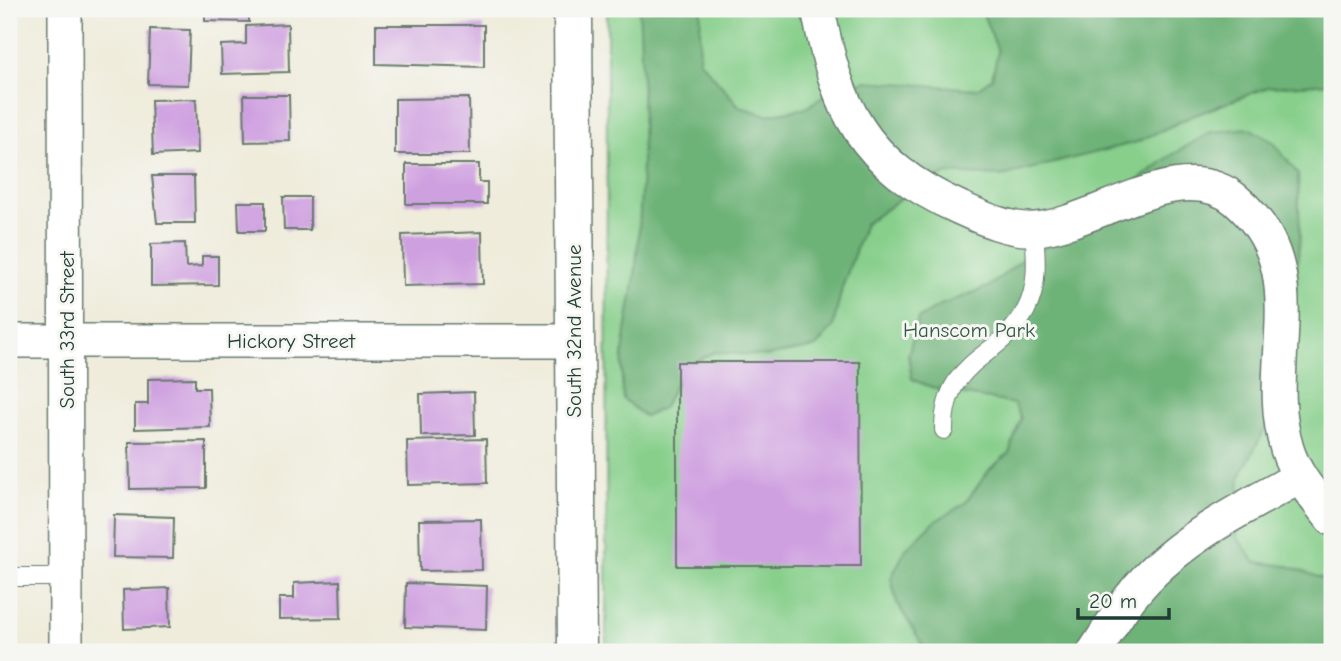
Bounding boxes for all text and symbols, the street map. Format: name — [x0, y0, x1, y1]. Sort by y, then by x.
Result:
street label: South 32nd Avenue — [562, 244, 586, 418]
street label: South 33rd Street — [55, 250, 79, 409]
park label: Hanscom Park — [903, 318, 1035, 342]
street label: Hickory Street — [227, 329, 356, 353]
scale bar — [1078, 577, 1170, 621]
text: 20 m — [1089, 589, 1137, 613]

